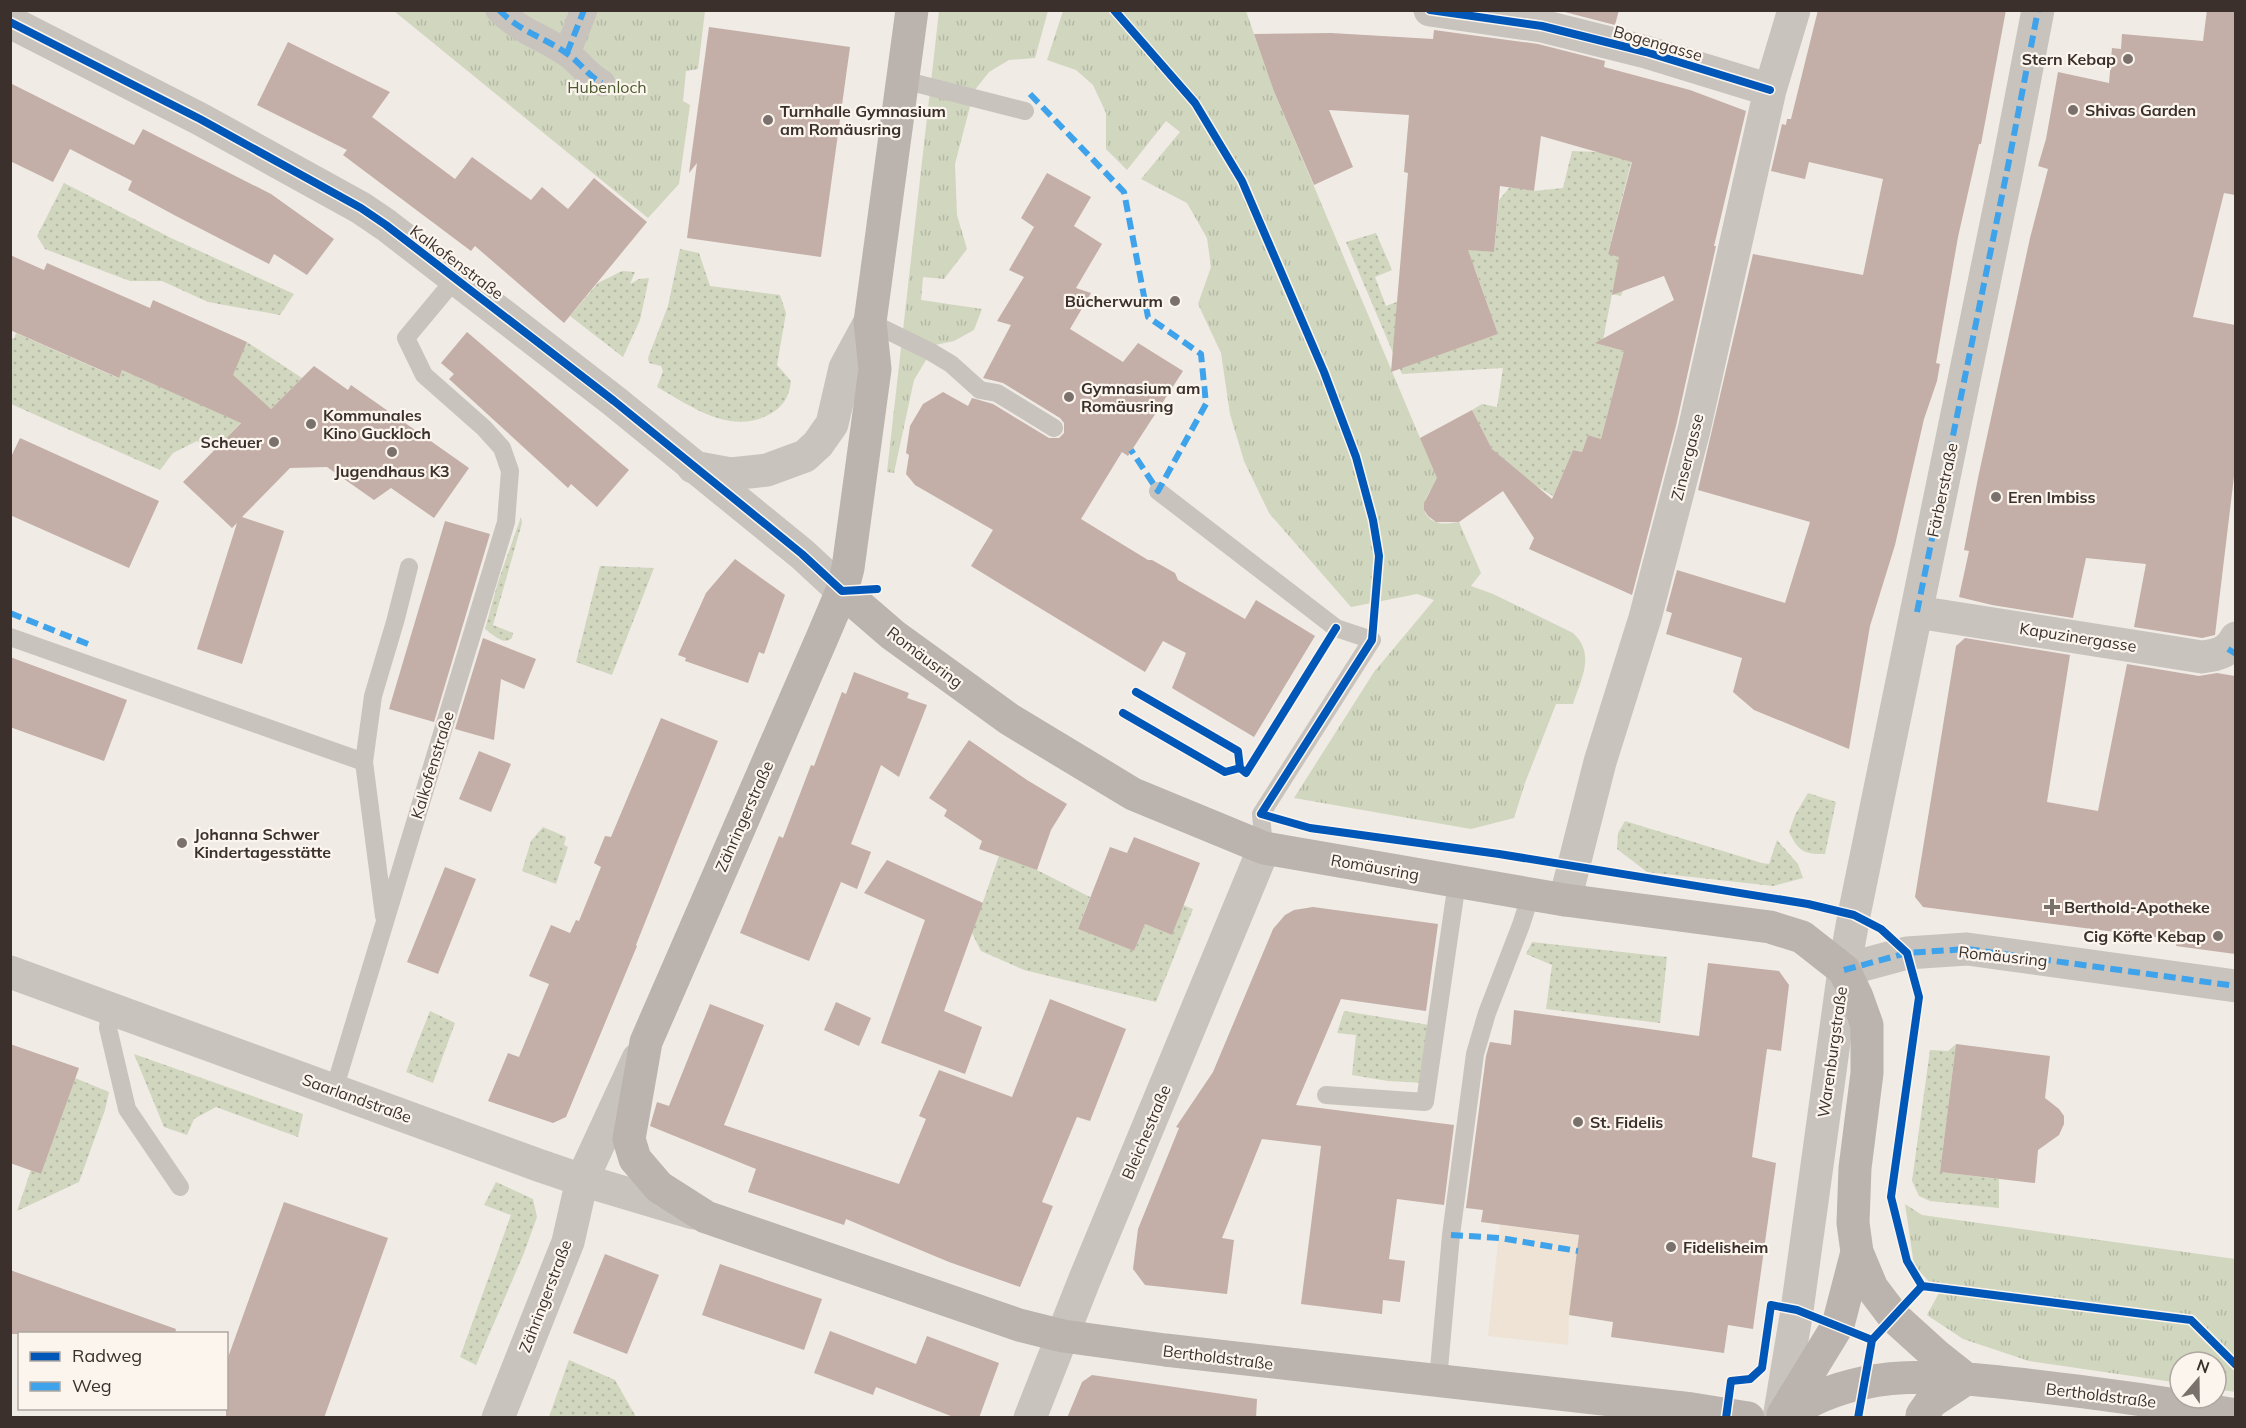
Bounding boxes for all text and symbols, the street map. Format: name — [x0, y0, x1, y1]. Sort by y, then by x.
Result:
street label: Bogengasse — [1611, 21, 1705, 65]
place label: Stern Kebap — [2022, 49, 2116, 69]
marker: Stern Kebap — [2121, 52, 2135, 66]
park label: Hubenloch — [567, 77, 647, 97]
place label: Shivas Garden — [2085, 100, 2196, 120]
place label: Turnhalle Gymnasium am Romäusring — [780, 101, 946, 139]
marker: Shivas Garden — [2066, 103, 2080, 117]
marker: Turnhalle Gymnasium am Romäusring — [761, 113, 775, 127]
street label: Kalkofenstraße — [406, 220, 508, 304]
place label: Bücherwurm — [1065, 291, 1163, 311]
marker: Bücherwurm — [1168, 294, 1182, 308]
place label: Gymnasium am Romäusring — [1081, 378, 1200, 416]
marker: Gymnasium am Romäusring — [1062, 390, 1076, 404]
place label: Kommunales Kino Guckloch — [323, 405, 431, 443]
street label: Zinsergasse — [1667, 411, 1707, 503]
marker: Kommunales Kino Guckloch — [304, 417, 318, 431]
place label: Scheuer — [201, 432, 263, 452]
marker: Scheuer — [267, 435, 281, 449]
street label: Färberstraße — [1922, 441, 1962, 539]
marker: Jugendhaus K3 — [385, 445, 399, 459]
place label: Jugendhaus K3 — [334, 461, 450, 481]
place label: Eren Imbiss — [2008, 487, 2096, 507]
marker: Eren Imbiss — [1989, 490, 2003, 504]
street label: Kapuzinergasse — [2018, 618, 2138, 656]
street label: Romäusring — [883, 622, 967, 692]
street label: Kalkofenstraße — [406, 709, 458, 821]
street label: Zähringerstraße — [711, 757, 777, 875]
place label: Johanna Schwer Kindertagesstätte — [194, 824, 331, 862]
marker: Johanna Schwer Kindertagesstätte — [175, 836, 189, 850]
street label: Romäusring — [1329, 849, 1421, 885]
place label: Berthold-Apotheke — [2064, 897, 2210, 917]
marker: Berthold-Apotheke — [2045, 900, 2059, 914]
place label: Cig Köfte Kebap — [2083, 926, 2206, 946]
marker: Cig Köfte Kebap — [2211, 929, 2225, 943]
street label: Romäusring — [1957, 941, 2049, 971]
street label: Warenburgstraße — [1813, 985, 1851, 1119]
street label: Saarlandstraße — [300, 1069, 414, 1127]
street label: Bleichestraße — [1117, 1082, 1175, 1182]
place label: St. Fidelis — [1590, 1112, 1663, 1132]
marker: St. Fidelis — [1571, 1115, 1585, 1129]
street label: Zähringerstraße — [514, 1237, 576, 1355]
place label: Fidelisheim — [1683, 1237, 1768, 1257]
marker: Fidelisheim — [1664, 1240, 1678, 1254]
legend — [18, 1332, 228, 1410]
street label: Bertholdstraße — [1162, 1340, 1274, 1374]
text: Radweg — [72, 1344, 142, 1367]
north arrow — [2168, 1350, 2228, 1410]
text: N — [2194, 1354, 2212, 1377]
text: Weg — [72, 1374, 112, 1397]
street label: Bertholdstraße — [2045, 1378, 2157, 1412]

